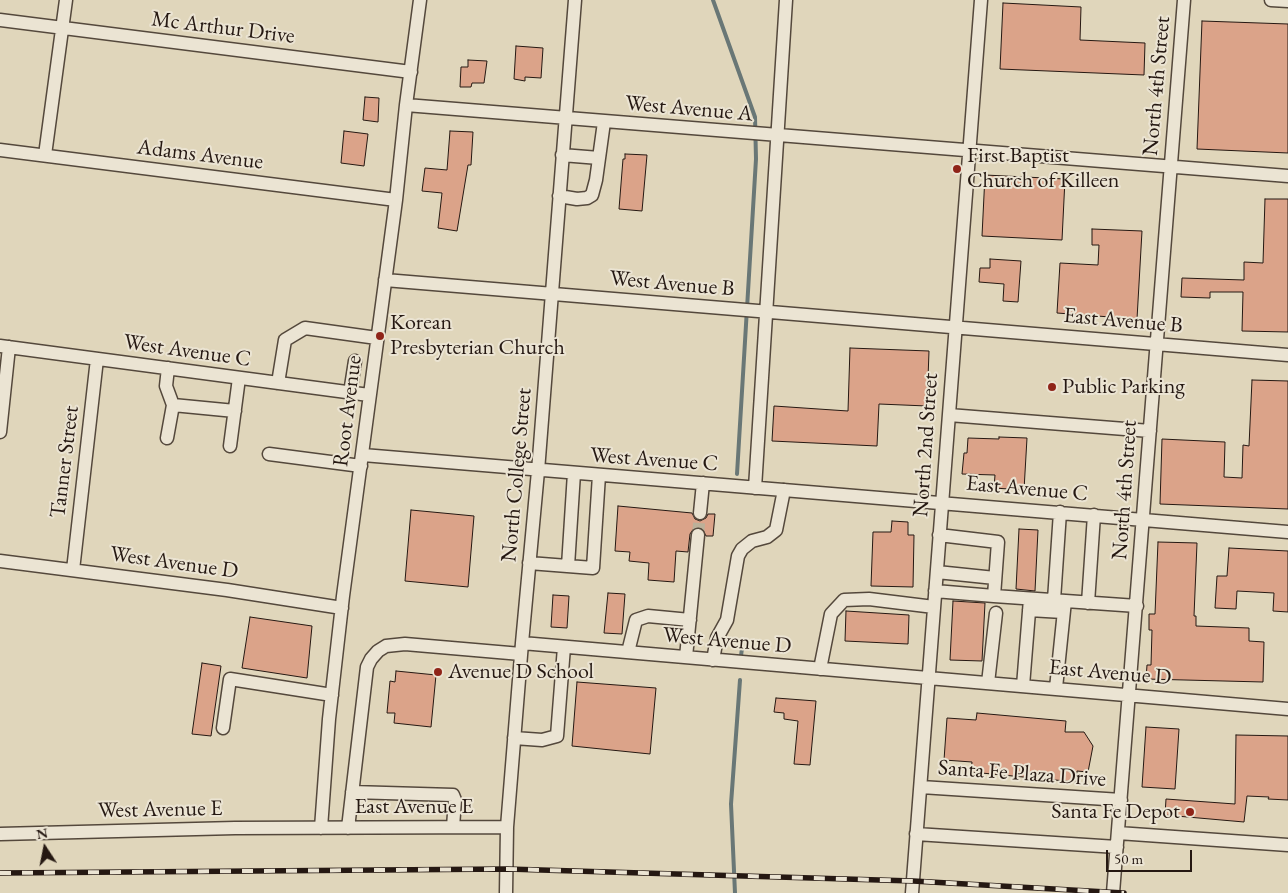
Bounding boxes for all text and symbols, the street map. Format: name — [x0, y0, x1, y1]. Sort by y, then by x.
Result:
street label: Mc Arthur Drive — [150, 6, 296, 50]
street label: North 4th Street — [1138, 15, 1176, 157]
street label: West Avenue A — [624, 90, 754, 128]
street label: Adams Avenue — [135, 134, 265, 176]
place label: First Baptist Church of Killeen — [967, 143, 1119, 194]
marker: First Baptist Church of Killeen — [951, 163, 963, 175]
street label: West Avenue B — [608, 265, 736, 303]
street label: East Avenue B — [1062, 303, 1184, 339]
place label: Korean Presbyterian Church — [390, 310, 565, 362]
street label: West Avenue C — [122, 329, 252, 373]
marker: Korean Presbyterian Church — [374, 330, 386, 342]
street label: Root Avenue — [328, 354, 368, 468]
street label: North 2nd Street — [908, 372, 944, 518]
place label: Public Parking — [1062, 374, 1185, 400]
marker: Public Parking — [1046, 381, 1058, 393]
street label: North College Street — [496, 387, 538, 563]
street label: Tanner Street — [45, 404, 85, 520]
street label: North 4th Street — [1107, 419, 1143, 561]
street label: West Avenue C — [589, 442, 719, 478]
street label: East Avenue C — [965, 471, 1089, 507]
street label: West Avenue D — [108, 541, 240, 585]
street label: West Avenue D — [662, 622, 792, 660]
street label: East Avenue D — [1047, 654, 1173, 692]
place label: Avenue D School — [448, 659, 594, 685]
marker: Avenue D School — [432, 666, 444, 678]
street label: Santa Fe Plaza Drive — [937, 755, 1107, 793]
street label: East Avenue E — [355, 794, 473, 820]
street label: West Avenue E — [97, 796, 223, 824]
place label: Santa Fe Depot — [1051, 799, 1180, 825]
marker: Santa Fe Depot — [1184, 806, 1196, 818]
north arrow — [20, 823, 70, 873]
text: N — [35, 823, 49, 843]
scale bar — [1108, 840, 1194, 872]
text: 50 m — [1114, 849, 1143, 868]

